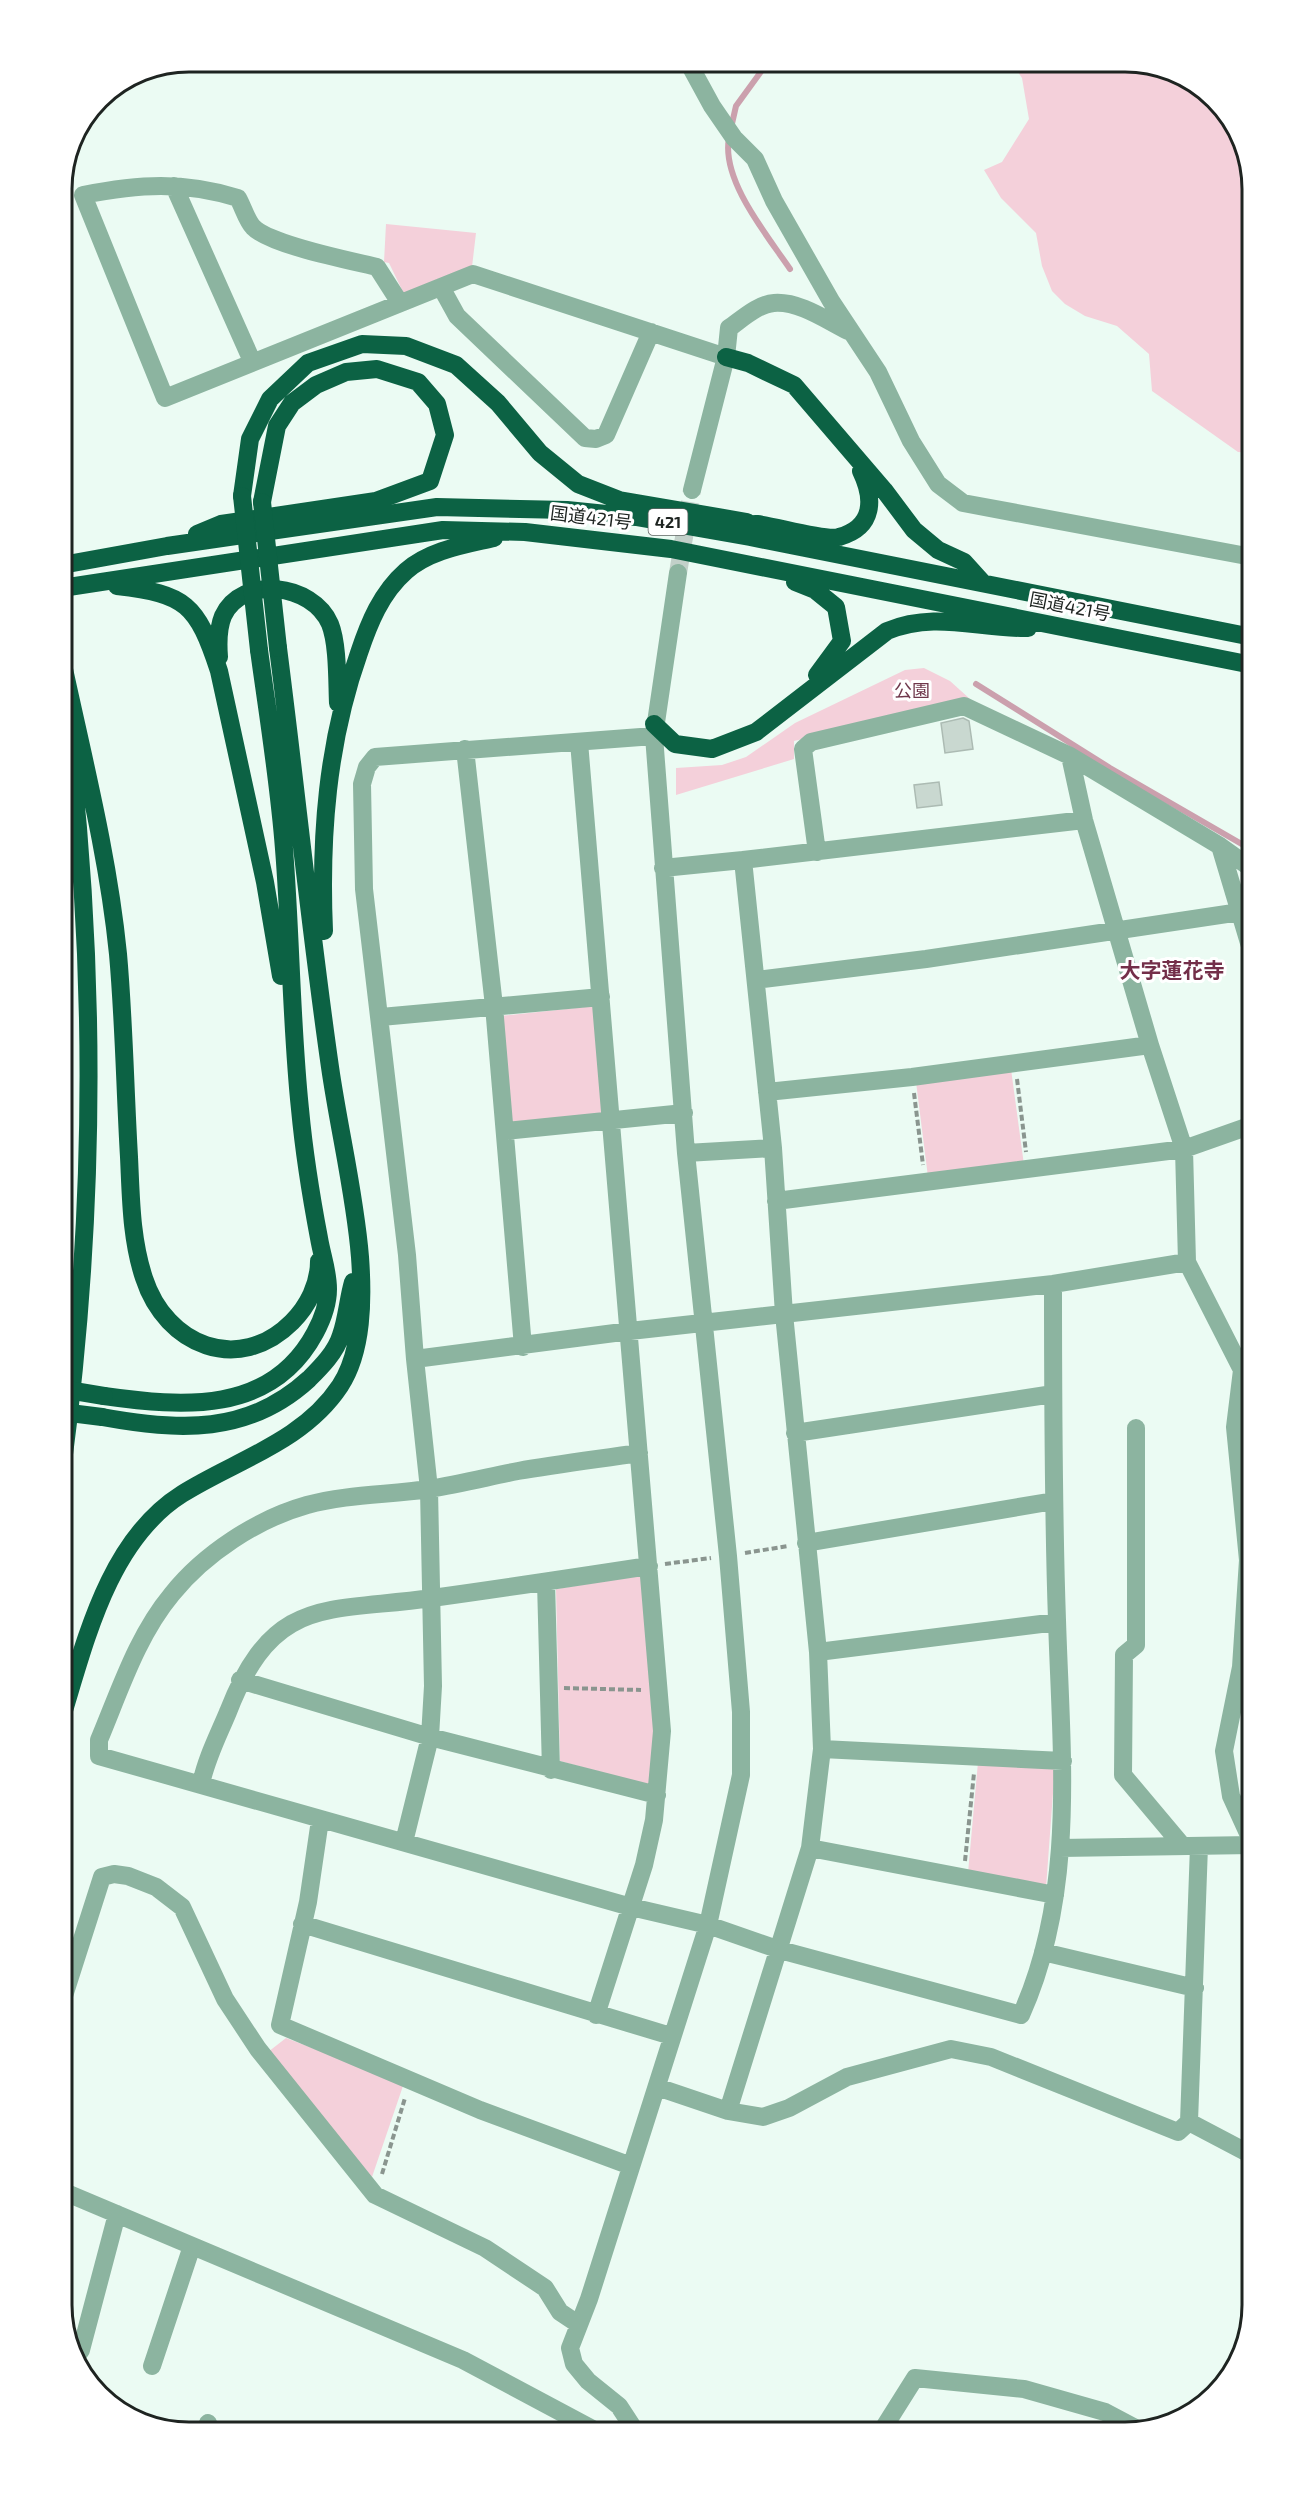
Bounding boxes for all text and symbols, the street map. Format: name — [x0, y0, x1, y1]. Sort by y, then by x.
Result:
street label: 国道421号 — [549, 501, 633, 533]
road number: 421 — [648, 509, 688, 535]
street label: 国道421号 — [1028, 587, 1113, 625]
park label: 公園 — [894, 679, 930, 701]
district label: 大字蓮花寺 — [1120, 957, 1225, 982]

